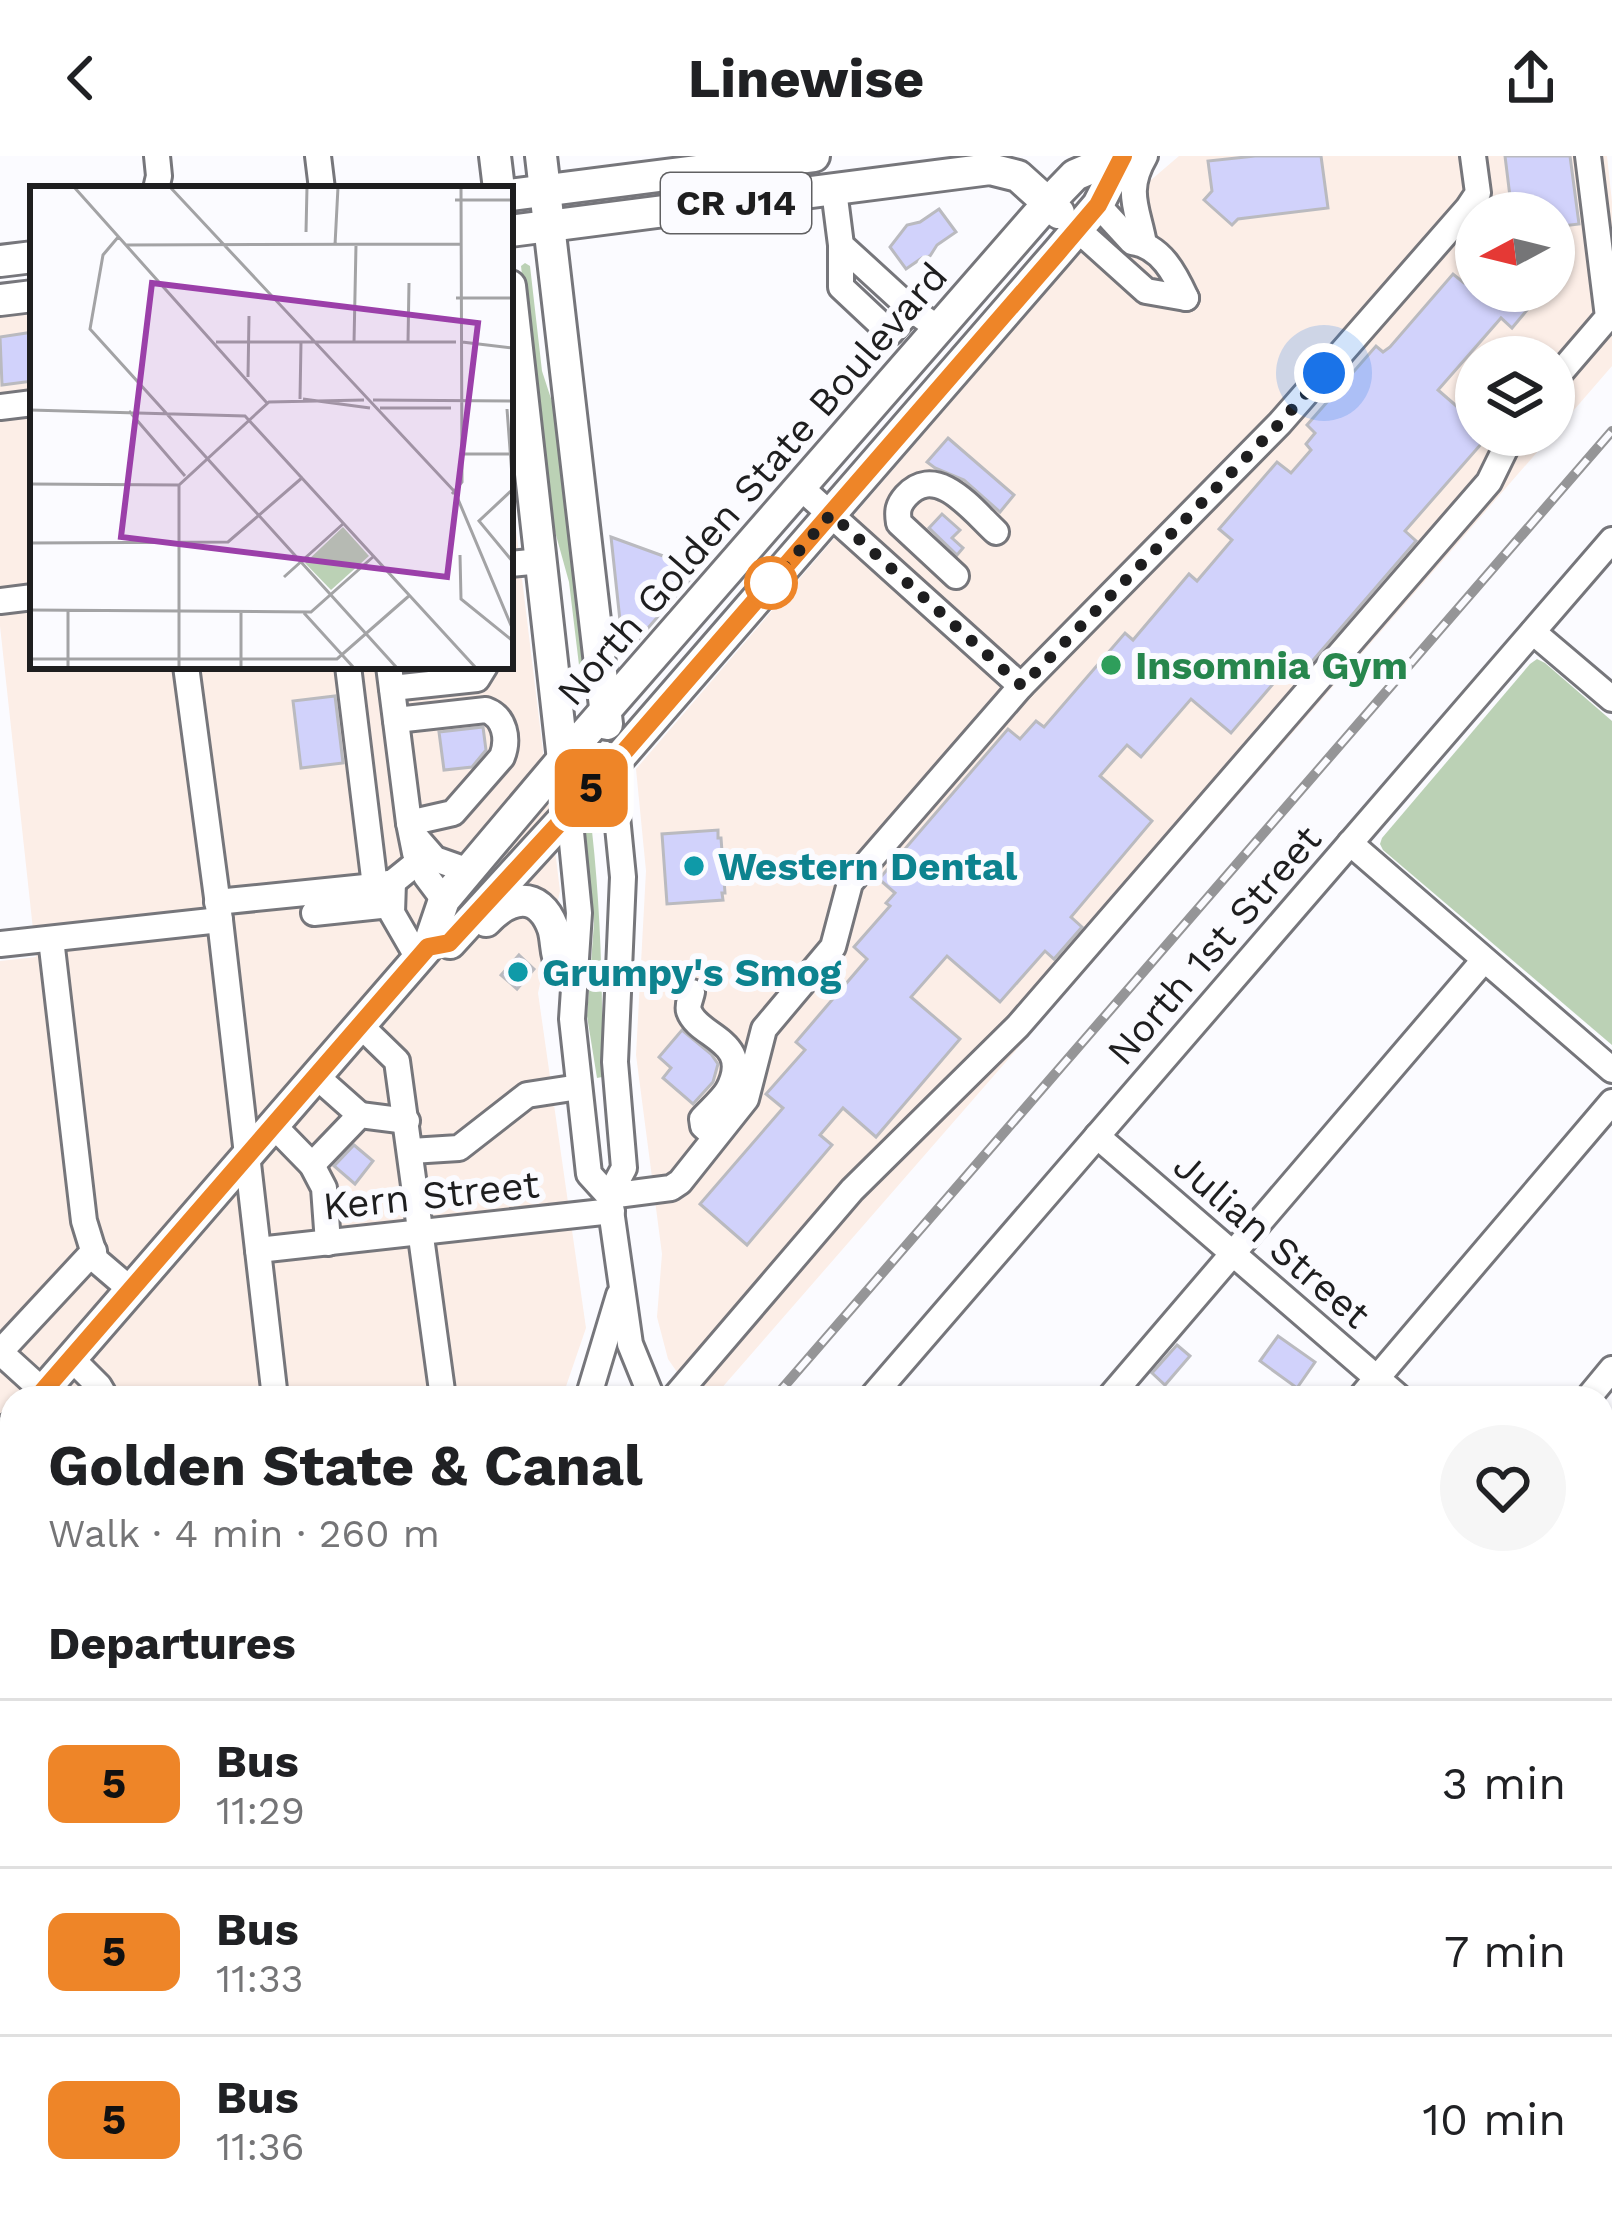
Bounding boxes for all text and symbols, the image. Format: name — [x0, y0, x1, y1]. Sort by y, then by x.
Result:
icon: back — [48, 45, 114, 111]
icon: share — [1498, 45, 1564, 111]
text: Linewise — [688, 47, 924, 110]
road number: CR J14 — [661, 173, 811, 233]
inset map — [30, 186, 513, 669]
north arrow — [1455, 192, 1575, 312]
map controls — [1455, 192, 1575, 456]
street label: North Golden State Boulevard — [548, 254, 956, 714]
button: layers — [1455, 336, 1575, 456]
your location — [1294, 343, 1354, 403]
unlabelled marker — [746, 558, 796, 608]
place label: Insomnia Gym — [1135, 643, 1408, 688]
marker: Insomnia Gym — [1098, 652, 1124, 678]
line badge: 5 — [552, 749, 630, 827]
text: 5 — [579, 763, 603, 812]
street label: North 1st Street — [1098, 816, 1330, 1074]
place label: Western Dental — [718, 844, 1018, 889]
marker: Western Dental — [681, 853, 707, 879]
place label: Grumpy's Smog — [542, 950, 842, 995]
marker: Grumpy's Smog — [505, 959, 531, 985]
street label: Julian Street — [1165, 1143, 1379, 1337]
street label: Kern Street — [321, 1161, 541, 1229]
button: heart — [1440, 1425, 1566, 1551]
text: Golden State & Canal — [48, 1432, 643, 1499]
text: Walk · 4 min · 260 m — [48, 1511, 440, 1556]
text: Departures — [48, 1617, 296, 1670]
text: Bus — [216, 1735, 299, 1788]
text: 3 min — [1442, 1757, 1566, 1810]
text: 5 — [102, 1759, 126, 1808]
text: 11:29 — [216, 1788, 305, 1833]
text: Bus — [216, 1903, 299, 1956]
text: 7 min — [1444, 1925, 1566, 1978]
text: 5 — [102, 1927, 126, 1976]
text: 11:33 — [216, 1956, 303, 2001]
text: Bus — [216, 2071, 299, 2124]
text: 10 min — [1422, 2093, 1566, 2146]
text: 5 — [102, 2095, 126, 2144]
text: 11:36 — [216, 2124, 304, 2169]

